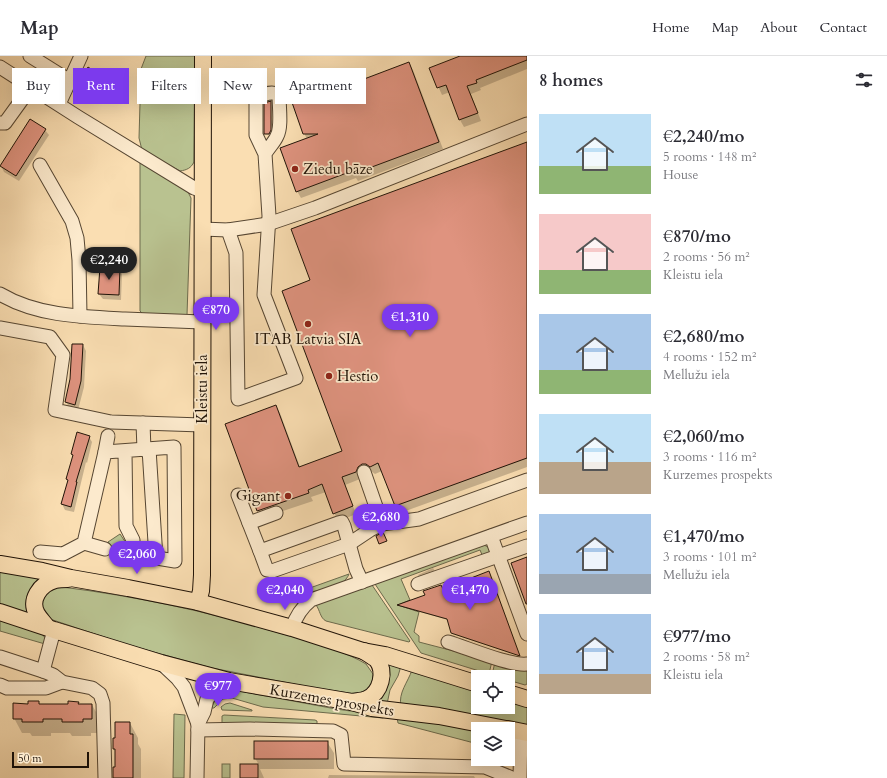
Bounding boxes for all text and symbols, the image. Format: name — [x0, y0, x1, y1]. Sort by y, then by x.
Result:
text: Map — [20, 15, 59, 41]
text: Home — [652, 18, 690, 37]
text: Map — [712, 18, 738, 37]
text: About — [760, 18, 797, 37]
text: Contact — [819, 18, 867, 37]
chip: Buy — [12, 68, 65, 104]
chip: Rent — [73, 68, 129, 104]
chip: Filters — [137, 68, 201, 104]
chip: New — [209, 68, 267, 104]
chip: Apartment — [275, 68, 366, 104]
text: 8 homes — [539, 69, 603, 92]
icon: filters — [853, 69, 875, 91]
text: €2,240/mo — [663, 125, 745, 148]
icon: home — [571, 130, 619, 178]
text: 5 rooms · 148 m² — [663, 148, 756, 166]
place label: Ziedu bāze — [303, 159, 373, 179]
marker: Ziedu bāze — [290, 164, 300, 174]
text: House — [663, 166, 698, 184]
text: €870/mo — [663, 225, 731, 248]
icon: home — [571, 230, 619, 278]
pin: €2,240 — [76, 247, 142, 281]
text: 2 rooms · 56 m² — [663, 248, 750, 266]
text: €2,240 — [90, 251, 128, 269]
text: Kleistu iela — [663, 266, 723, 284]
pin: €870 — [192, 297, 240, 331]
text: €870 — [202, 301, 230, 319]
pin: €1,310 — [377, 304, 443, 338]
text: €1,310 — [391, 308, 429, 326]
marker: ITAB Latvia SIA — [303, 319, 313, 329]
text: €2,680/mo — [663, 325, 745, 348]
place label: ITAB Latvia SIA — [255, 329, 362, 349]
icon: home — [571, 330, 619, 378]
text: 4 rooms · 152 m² — [663, 348, 756, 366]
street label: Kleistu iela — [192, 354, 212, 424]
place label: Hestio — [337, 366, 378, 386]
text: Mellužu iela — [663, 366, 730, 384]
marker: Hestio — [324, 371, 334, 381]
text: €2,060/mo — [663, 425, 745, 448]
icon: home — [571, 430, 619, 478]
text: 3 rooms · 116 m² — [663, 448, 756, 466]
text: Kurzemes prospekts — [663, 466, 772, 484]
place label: Gigant — [236, 486, 280, 506]
marker: Gigant — [283, 491, 293, 501]
pin: €2,680 — [348, 504, 414, 538]
text: €2,680 — [362, 508, 400, 526]
text: €1,470/mo — [663, 525, 745, 548]
icon: home — [571, 530, 619, 578]
pin: €2,060 — [104, 541, 170, 575]
text: €2,060 — [118, 545, 156, 563]
text: 3 rooms · 101 m² — [663, 548, 756, 566]
text: Mellužu iela — [663, 566, 730, 584]
pin: €2,040 — [252, 577, 318, 611]
pin: €1,470 — [437, 577, 503, 611]
text: €2,040 — [266, 581, 304, 599]
text: €1,470 — [451, 581, 489, 599]
text: €977/mo — [663, 625, 731, 648]
icon: home — [571, 630, 619, 678]
text: 2 rooms · 58 m² — [663, 648, 750, 666]
text: Kleistu iela — [663, 666, 723, 684]
map controls — [471, 670, 515, 766]
button: locate — [471, 670, 515, 714]
pin: €977 — [194, 673, 242, 707]
text: €977 — [204, 677, 232, 695]
street label: Kurzemes prospekts — [268, 679, 396, 721]
button: layers — [471, 722, 515, 766]
scale bar — [12, 750, 89, 769]
text: 50 m — [18, 751, 42, 766]

